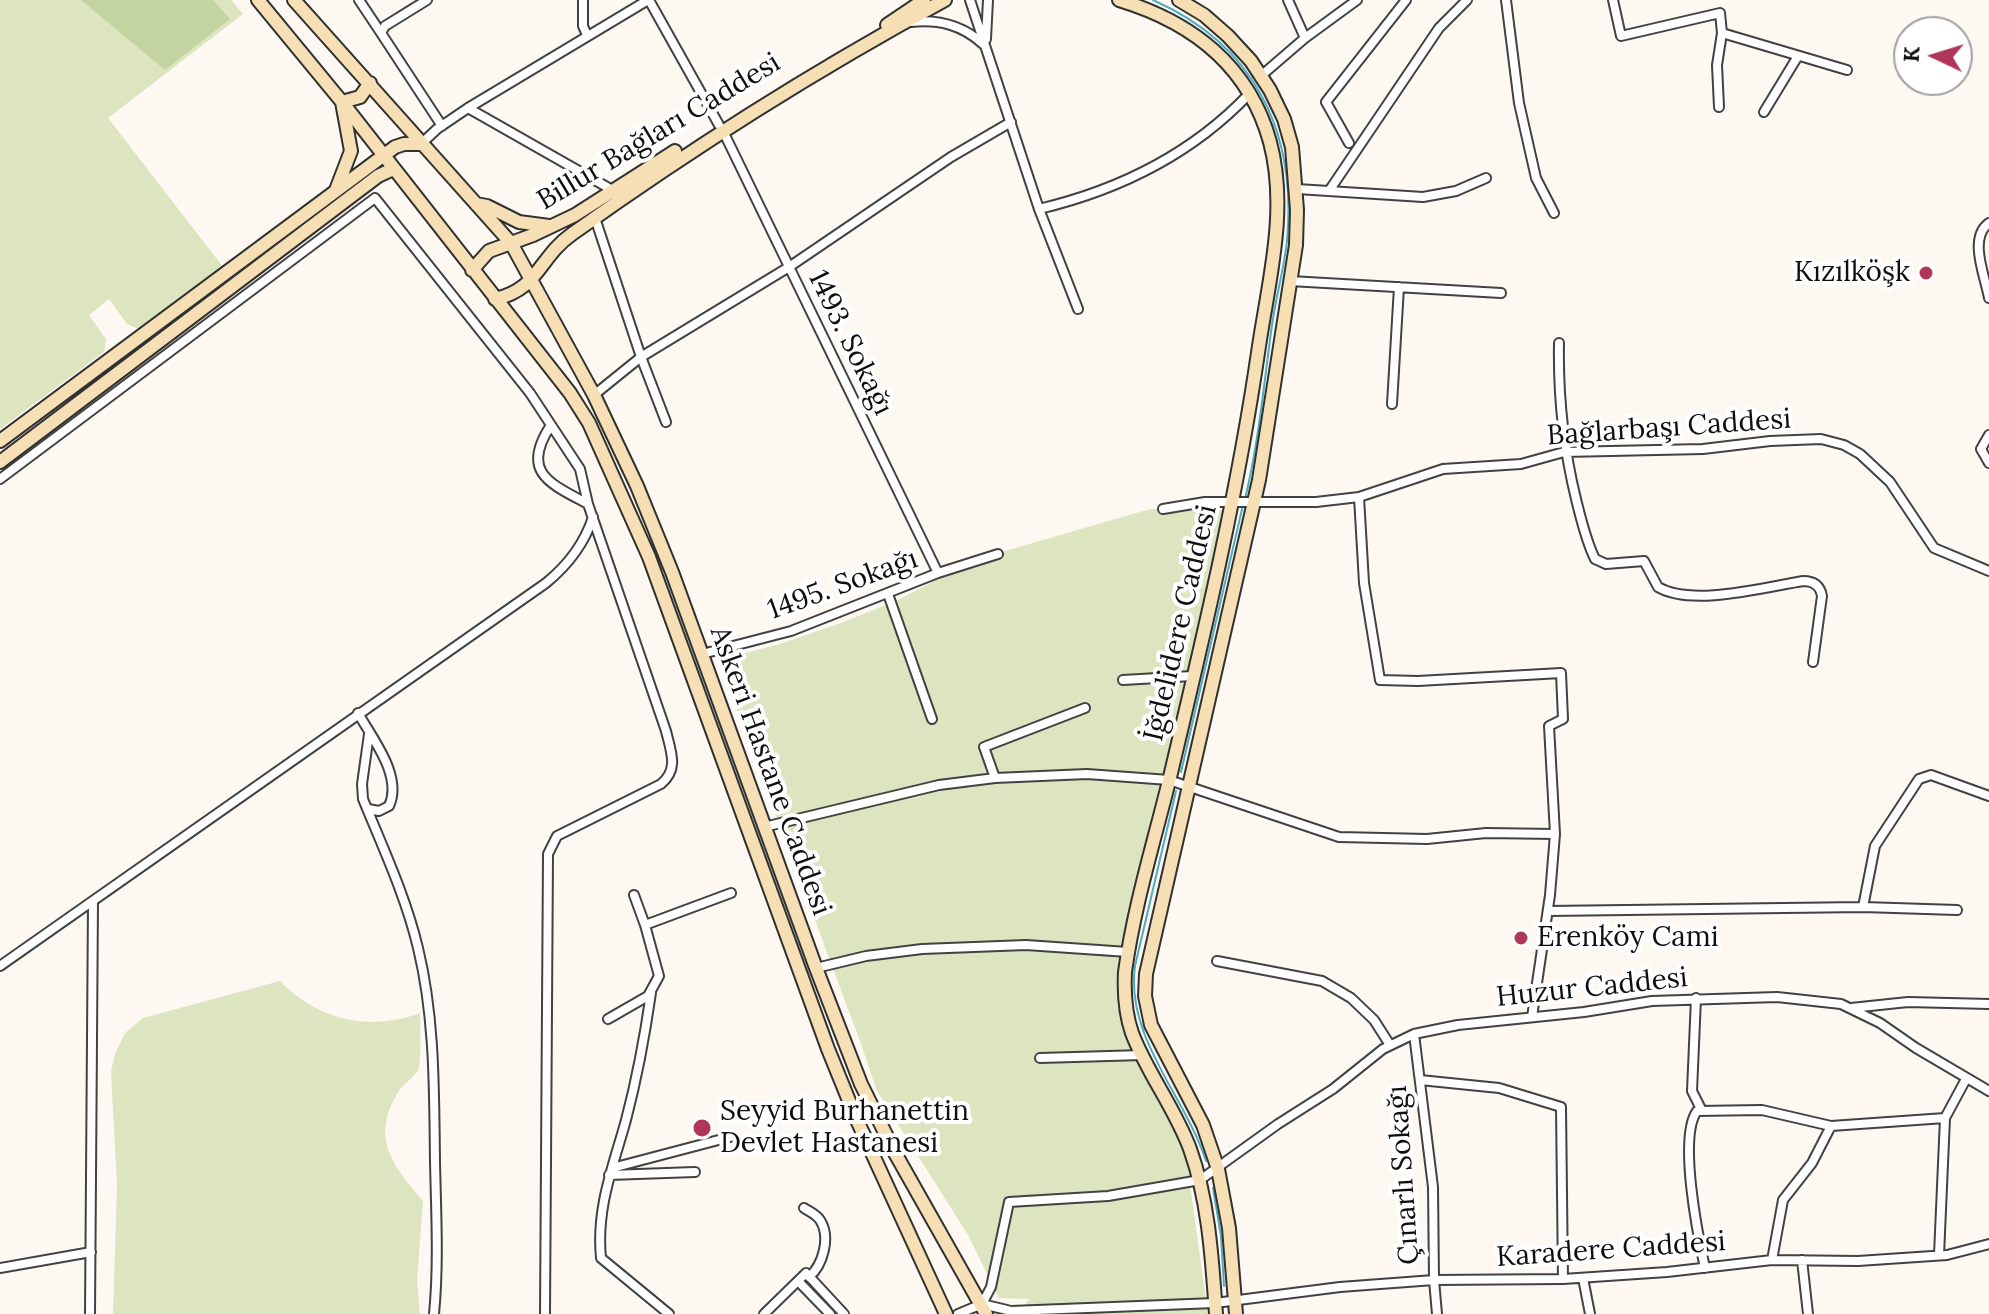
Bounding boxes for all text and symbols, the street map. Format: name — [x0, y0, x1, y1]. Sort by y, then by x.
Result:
north arrow — [1893, 16, 1973, 96]
street label: Billur Bağları Caddesi — [531, 46, 787, 218]
text: K — [1897, 46, 1926, 63]
place label: Kızılköşk — [1794, 256, 1910, 290]
marker: Kızılköşk — [1917, 264, 1935, 282]
street label: 1493. Sokağı — [800, 265, 900, 421]
street label: Bağlarbaşı Caddesi — [1546, 403, 1792, 453]
street label: İğdelidere Caddesi — [1137, 501, 1225, 745]
street label: 1495. Sokağı — [764, 542, 922, 628]
street label: Askeri Hastane Caddesi — [702, 622, 838, 920]
place label: Erenköy Cami — [1537, 921, 1719, 955]
marker: Erenköy Cami — [1512, 929, 1530, 947]
street label: Huzur Caddesi — [1495, 961, 1689, 1015]
street label: Çınarlı Sokağı — [1381, 1084, 1427, 1266]
place label: Seyyid Burhanettin Devlet Hastanesi — [720, 1095, 969, 1161]
marker: Seyyid Burhanettin Devlet Hastanesi — [691, 1117, 713, 1139]
street label: Karadere Caddesi — [1495, 1225, 1727, 1275]

